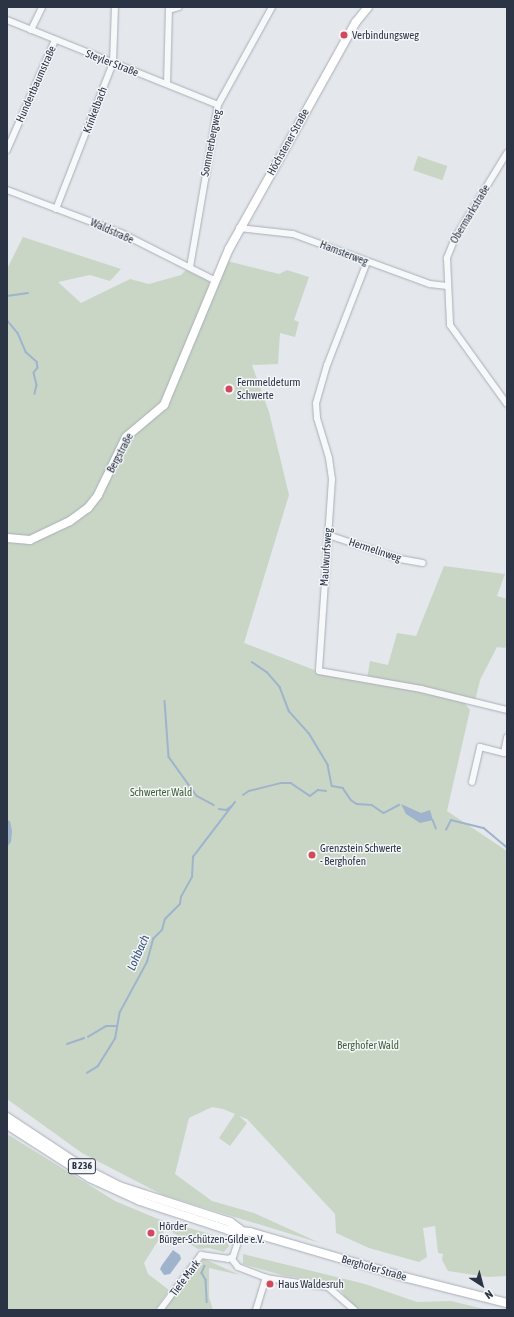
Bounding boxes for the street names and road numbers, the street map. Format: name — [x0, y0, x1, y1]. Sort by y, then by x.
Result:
street label: Hundertbaumstraße — [13, 44, 59, 124]
street label: Steyler Straße — [84, 47, 140, 79]
street label: Krinkelbach — [80, 85, 110, 135]
street label: Höchstener Straße — [264, 106, 312, 178]
street label: Sommerbergweg — [198, 108, 224, 178]
street label: Obermarkstraße — [447, 182, 493, 246]
street label: Waldstraße — [88, 216, 136, 246]
street label: Hamsterweg — [318, 238, 370, 268]
street label: Bergstraße — [104, 431, 136, 475]
street label: Maulwurfsweg — [317, 527, 335, 587]
street label: Hermelinweg — [347, 535, 403, 565]
road number: B 236 — [67, 1158, 97, 1174]
street label: Berghofer Straße — [340, 1252, 408, 1284]
street label: Tiefe Mark — [167, 1257, 203, 1299]

